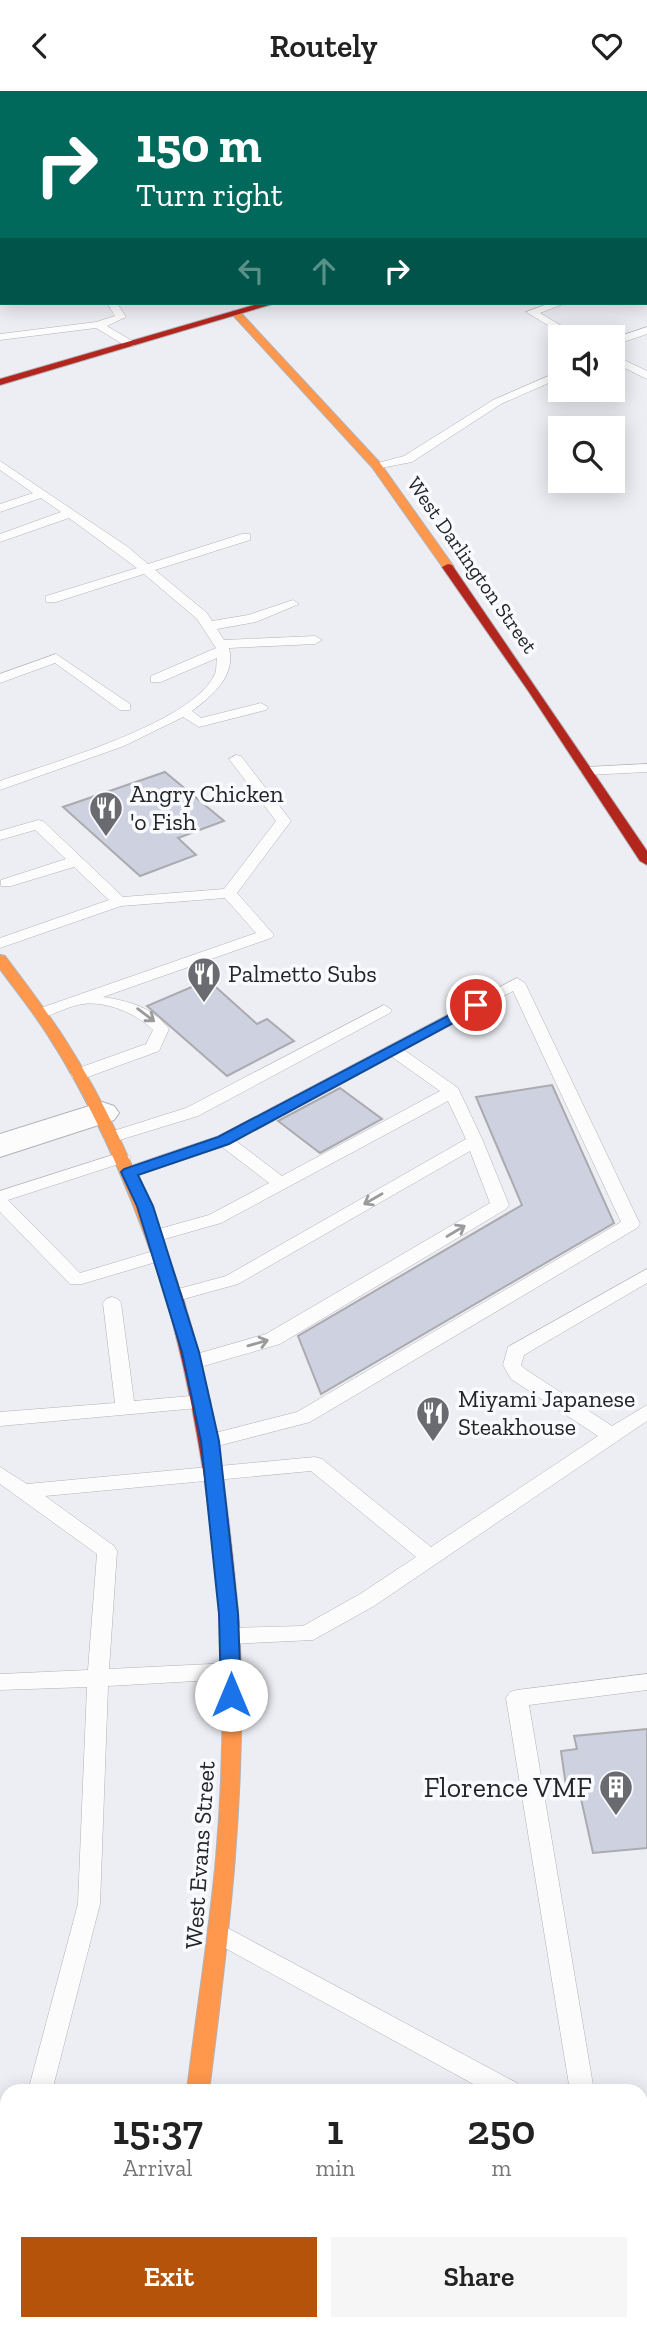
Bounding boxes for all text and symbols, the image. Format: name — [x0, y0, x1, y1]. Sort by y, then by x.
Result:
icon: back — [21, 27, 59, 65]
text: Routely — [270, 27, 377, 65]
icon: heart — [588, 27, 626, 65]
text: 150 m — [136, 116, 262, 175]
icon: right — [21, 119, 112, 210]
text: Turn right — [136, 176, 283, 214]
icon: left — [232, 252, 270, 290]
icon: ahead — [305, 252, 343, 290]
icon: right — [378, 252, 416, 290]
map controls — [548, 325, 625, 493]
button: sound — [548, 325, 625, 402]
button: search — [548, 416, 625, 493]
street label: West Darlington Street — [402, 472, 543, 658]
place label: Angry Chicken 'o Fish — [130, 779, 284, 836]
restaurant icon: Angry Chicken 'o Fish — [87, 789, 125, 838]
restaurant icon: Palmetto Subs — [185, 955, 223, 1004]
place label: Palmetto Subs — [228, 959, 377, 988]
pin — [446, 975, 506, 1035]
icon: arrive — [457, 986, 495, 1024]
one-way arrow — [137, 1007, 156, 1022]
one-way arrow — [363, 1193, 384, 1206]
one-way arrow — [445, 1224, 465, 1238]
one-way arrow — [247, 1336, 269, 1349]
place label: Miyami Japanese Steakhouse — [458, 1384, 635, 1441]
restaurant icon: Miyami Japanese Steakhouse — [414, 1394, 452, 1443]
position arrow — [194, 1658, 268, 1732]
street label: West Evans Street — [178, 1760, 221, 1950]
building icon: Florence VMF — [597, 1768, 635, 1817]
place label: Florence VMF — [424, 1771, 592, 1804]
text: 15:37 — [112, 2104, 203, 2155]
text: 1 — [327, 2104, 344, 2155]
text: 250 — [467, 2104, 536, 2155]
text: Arrival — [123, 2154, 192, 2182]
text: min — [315, 2154, 355, 2182]
text: m — [492, 2154, 511, 2182]
button: Exit — [21, 2237, 317, 2317]
button: Share — [331, 2237, 627, 2317]

